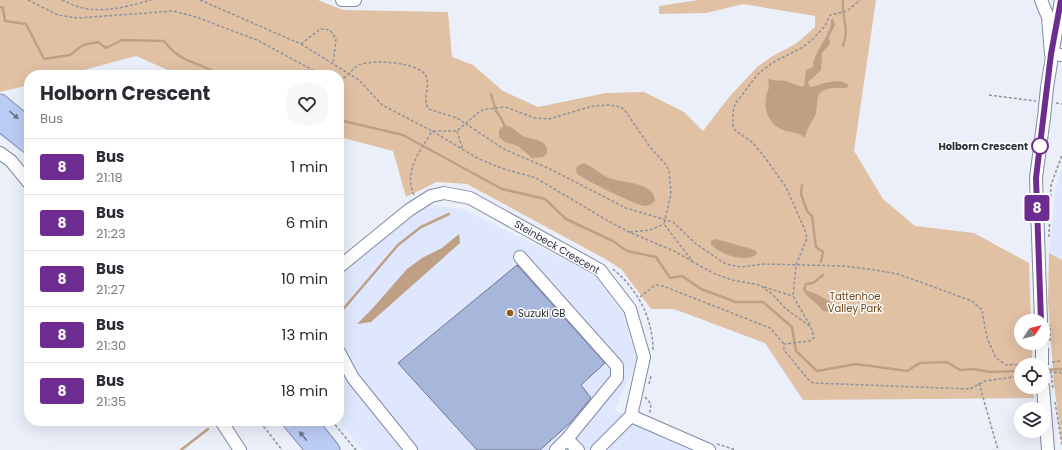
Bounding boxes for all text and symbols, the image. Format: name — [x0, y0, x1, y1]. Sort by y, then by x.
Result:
text: Holborn Crescent — [40, 80, 210, 107]
button: heart — [286, 83, 328, 125]
text: Bus — [40, 109, 63, 128]
one-way arrow — [9, 111, 20, 120]
marker: Holborn Crescent — [1031, 137, 1049, 155]
place label: Holborn Crescent — [938, 139, 1028, 154]
text: Bus — [96, 146, 124, 167]
text: 1 min — [290, 156, 328, 177]
text: 8 — [57, 157, 67, 177]
text: 21:18 — [96, 168, 123, 187]
line badge: 8 — [1024, 195, 1050, 221]
text: 8 — [1032, 198, 1042, 218]
text: Bus — [96, 202, 124, 223]
text: 6 min — [286, 212, 328, 233]
text: 8 — [57, 213, 67, 233]
street label: Steinbeck Crescent — [511, 216, 603, 278]
text: 21:23 — [96, 224, 126, 243]
text: Bus — [96, 258, 124, 279]
text: 10 min — [281, 268, 328, 289]
text: 8 — [57, 269, 67, 289]
text: 21:27 — [96, 280, 125, 299]
park label: Tattenhoe Valley Park — [828, 289, 883, 316]
place label: Suzuki GB — [518, 306, 565, 321]
marker: Suzuki GB — [505, 308, 515, 318]
text: Bus — [96, 314, 124, 335]
north arrow — [1014, 314, 1050, 350]
map controls — [1014, 314, 1050, 438]
text: 13 min — [282, 324, 328, 345]
text: 8 — [57, 325, 67, 345]
text: 21:30 — [96, 336, 126, 355]
button: locate — [1014, 358, 1050, 394]
text: Bus — [96, 370, 124, 391]
text: 18 min — [281, 380, 328, 401]
text: 8 — [57, 381, 67, 401]
text: 21:35 — [96, 392, 126, 411]
button: layers — [1014, 402, 1050, 438]
one-way arrow — [298, 430, 307, 441]

